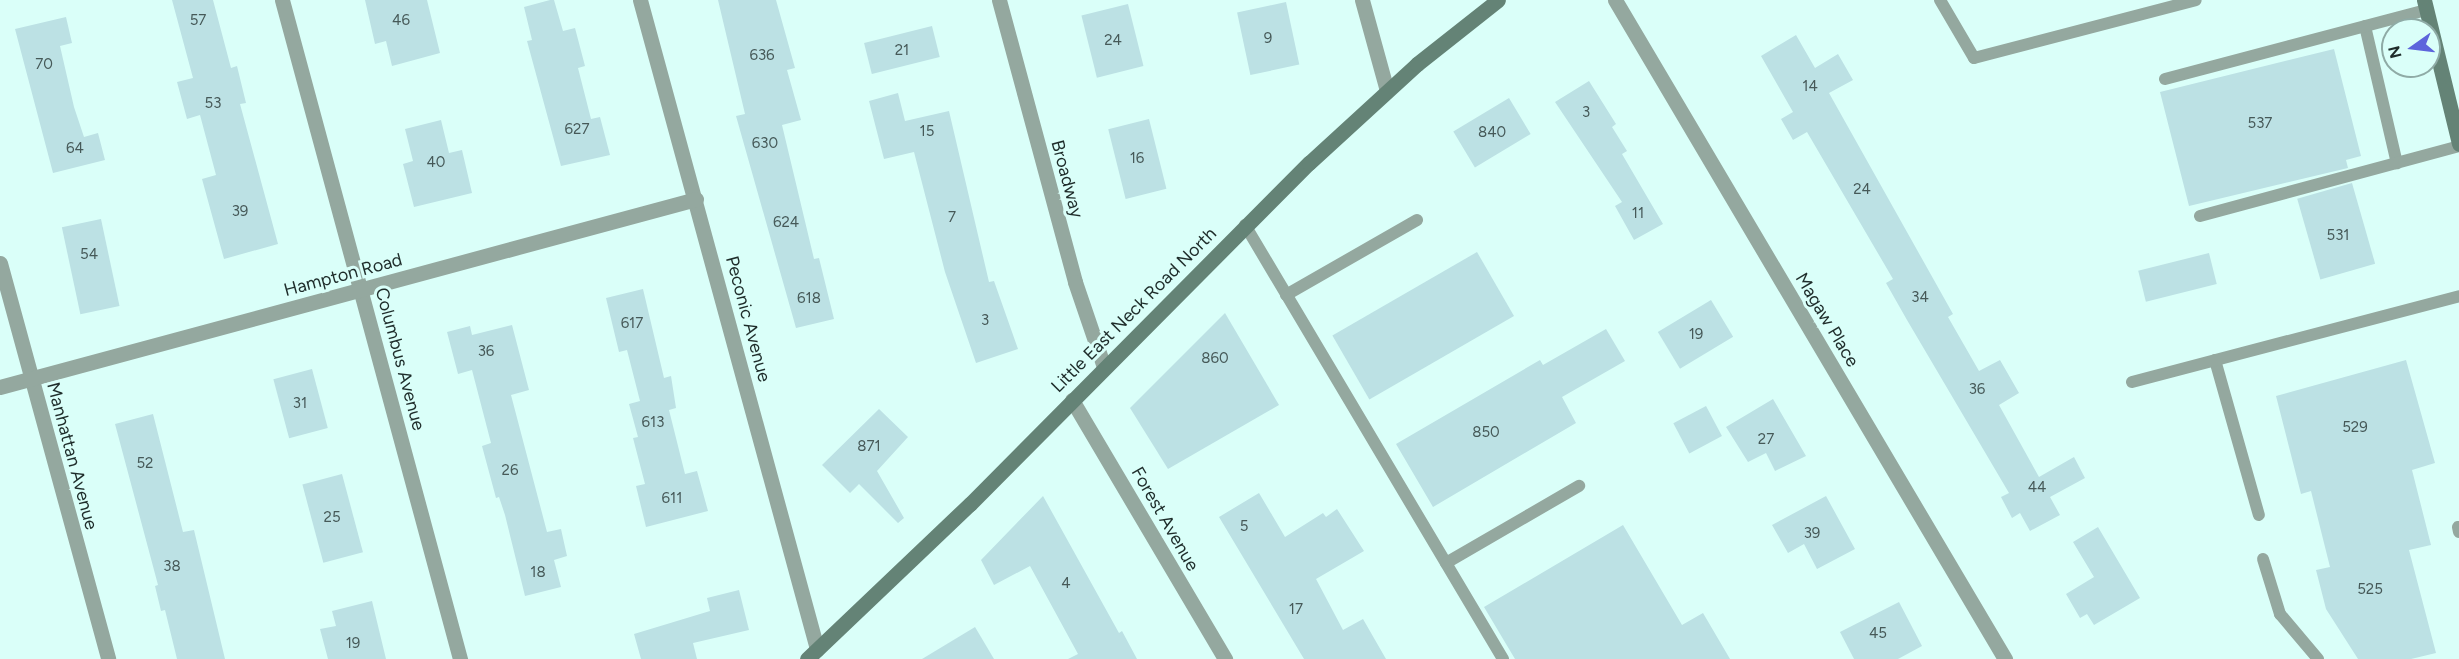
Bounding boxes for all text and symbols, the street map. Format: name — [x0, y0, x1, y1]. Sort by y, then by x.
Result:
house number: 57 — [190, 12, 206, 30]
house number: 46 — [392, 12, 410, 30]
north arrow — [2381, 18, 2441, 78]
house number: 9 — [1264, 30, 1272, 48]
house number: 24 — [1104, 32, 1122, 50]
house number: 21 — [895, 42, 909, 60]
text: N — [2384, 44, 2406, 60]
house number: 636 — [749, 47, 775, 65]
house number: 70 — [35, 56, 53, 74]
house number: 14 — [1802, 78, 1818, 96]
house number: 53 — [205, 95, 221, 113]
house number: 3 — [1582, 104, 1590, 122]
house number: 537 — [2248, 115, 2272, 133]
house number: 627 — [565, 121, 589, 139]
house number: 15 — [920, 123, 934, 141]
house number: 840 — [1478, 124, 1506, 142]
house number: 630 — [752, 135, 778, 153]
street label: Broadway — [1046, 138, 1088, 220]
house number: 64 — [66, 140, 84, 158]
house number: 16 — [1130, 150, 1144, 168]
house number: 40 — [427, 154, 445, 172]
house number: 24 — [1853, 181, 1871, 199]
house number: 39 — [232, 203, 248, 221]
house number: 11 — [1632, 205, 1644, 223]
house number: 7 — [948, 209, 956, 227]
house number: 624 — [773, 214, 799, 232]
street label: Little East Neck Road North — [1047, 223, 1221, 397]
house number: 531 — [2327, 227, 2349, 245]
house number: 54 — [80, 246, 98, 264]
street label: Hampton Road — [281, 249, 405, 301]
street label: Peconic Avenue — [721, 254, 775, 384]
street label: Magaw Place — [1791, 269, 1863, 371]
street label: Columbus Avenue — [371, 285, 429, 433]
house number: 34 — [1911, 289, 1929, 307]
house number: 618 — [797, 290, 821, 308]
house number: 3 — [981, 312, 989, 330]
house number: 617 — [621, 315, 643, 333]
house number: 19 — [1689, 326, 1703, 344]
house number: 36 — [478, 343, 494, 361]
house number: 860 — [1201, 350, 1229, 368]
street label: Manhattan Avenue — [42, 380, 102, 532]
house number: 36 — [1969, 381, 1985, 399]
house number: 31 — [293, 395, 307, 413]
house number: 613 — [642, 414, 664, 432]
house number: 529 — [2342, 419, 2368, 437]
house number: 850 — [1472, 424, 1500, 442]
house number: 27 — [1758, 431, 1774, 449]
house number: 871 — [857, 438, 881, 456]
house number: 52 — [136, 455, 154, 473]
house number: 26 — [502, 462, 518, 480]
street label: Forest Avenue — [1127, 463, 1203, 575]
house number: 44 — [2028, 479, 2046, 497]
house number: 611 — [662, 490, 682, 508]
house number: 25 — [323, 509, 341, 527]
house number: 5 — [1240, 518, 1248, 536]
house number: 39 — [1804, 525, 1820, 543]
house number: 38 — [163, 558, 181, 576]
house number: 18 — [530, 564, 546, 582]
house number: 4 — [1061, 575, 1071, 593]
house number: 525 — [2357, 581, 2383, 599]
house number: 17 — [1289, 601, 1303, 619]
house number: 45 — [1869, 625, 1887, 643]
house number: 19 — [346, 635, 360, 653]

